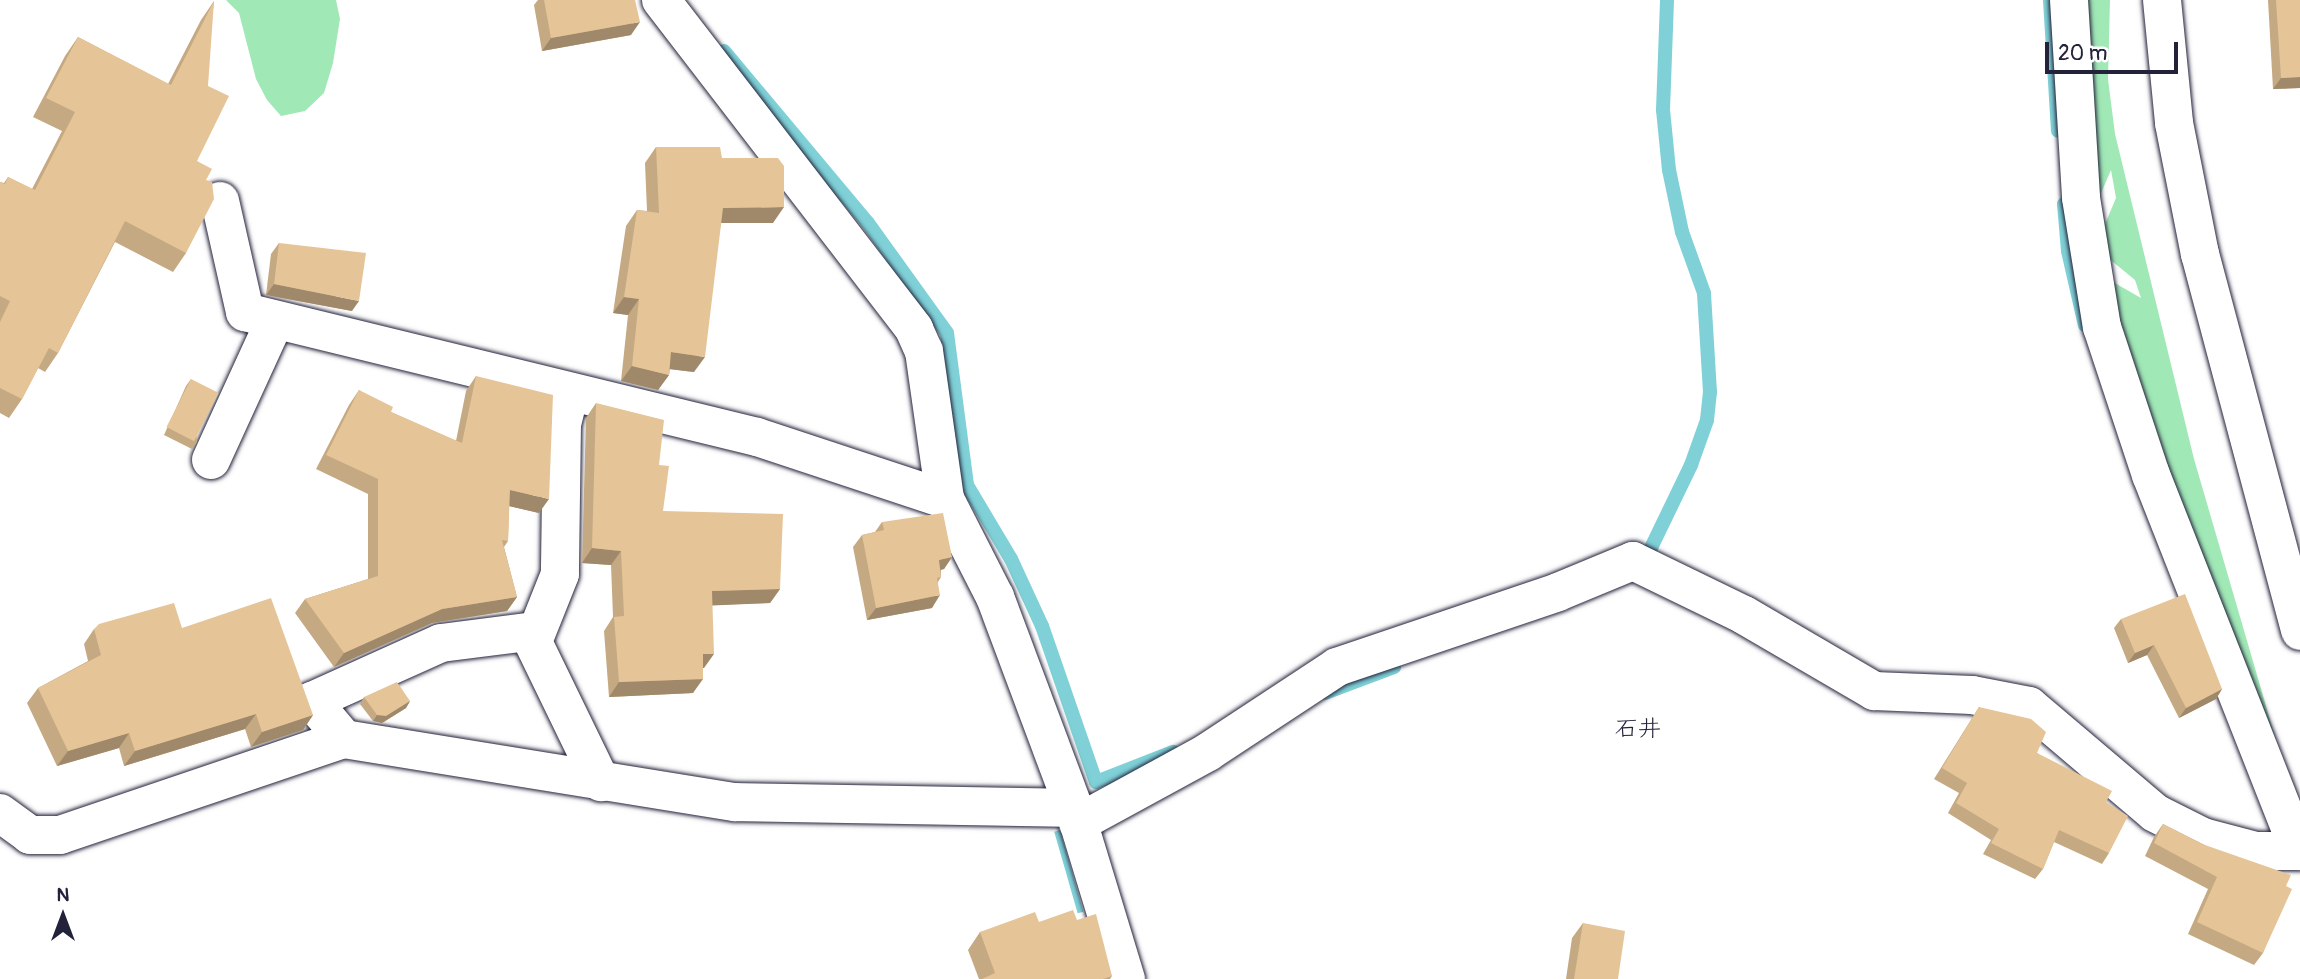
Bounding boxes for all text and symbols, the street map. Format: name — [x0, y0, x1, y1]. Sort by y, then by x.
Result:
scale bar — [2048, 28, 2181, 72]
text: 20 m — [2058, 40, 2107, 67]
district label: 石井 — [1615, 715, 1661, 743]
north arrow — [28, 881, 98, 951]
text: N — [57, 883, 69, 907]

